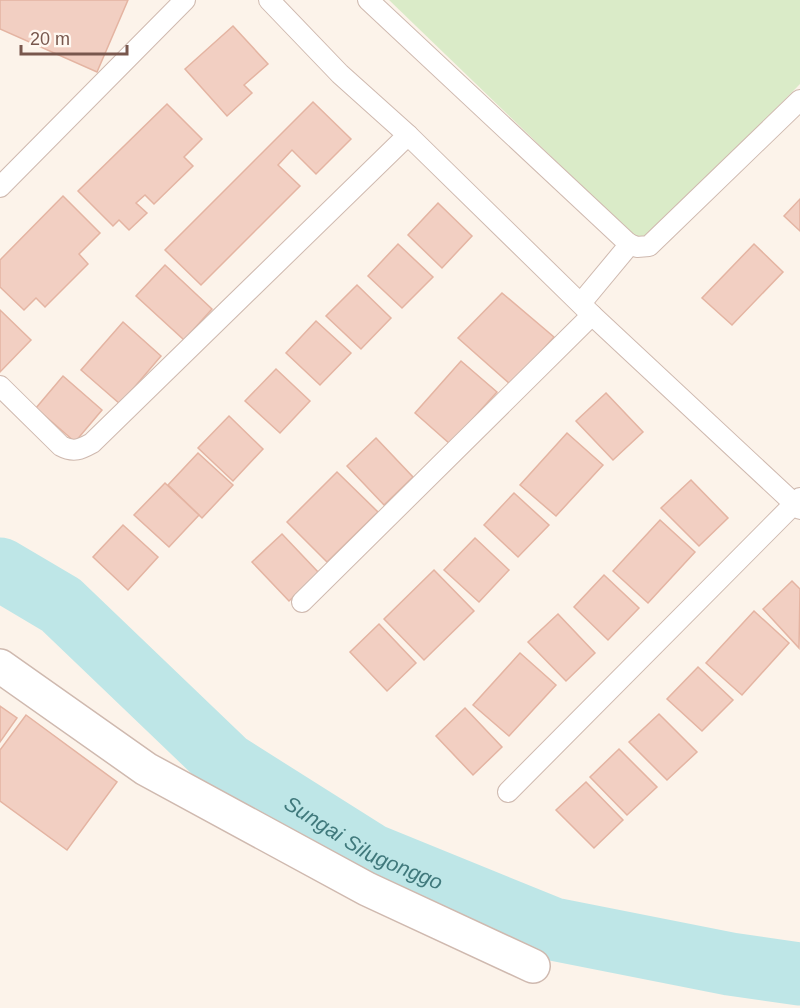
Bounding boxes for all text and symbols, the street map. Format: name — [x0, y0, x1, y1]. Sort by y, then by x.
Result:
scale bar — [21, 18, 128, 56]
text: 20 m — [30, 29, 70, 49]
water label: Sungai Silugonggo — [280, 791, 446, 894]

